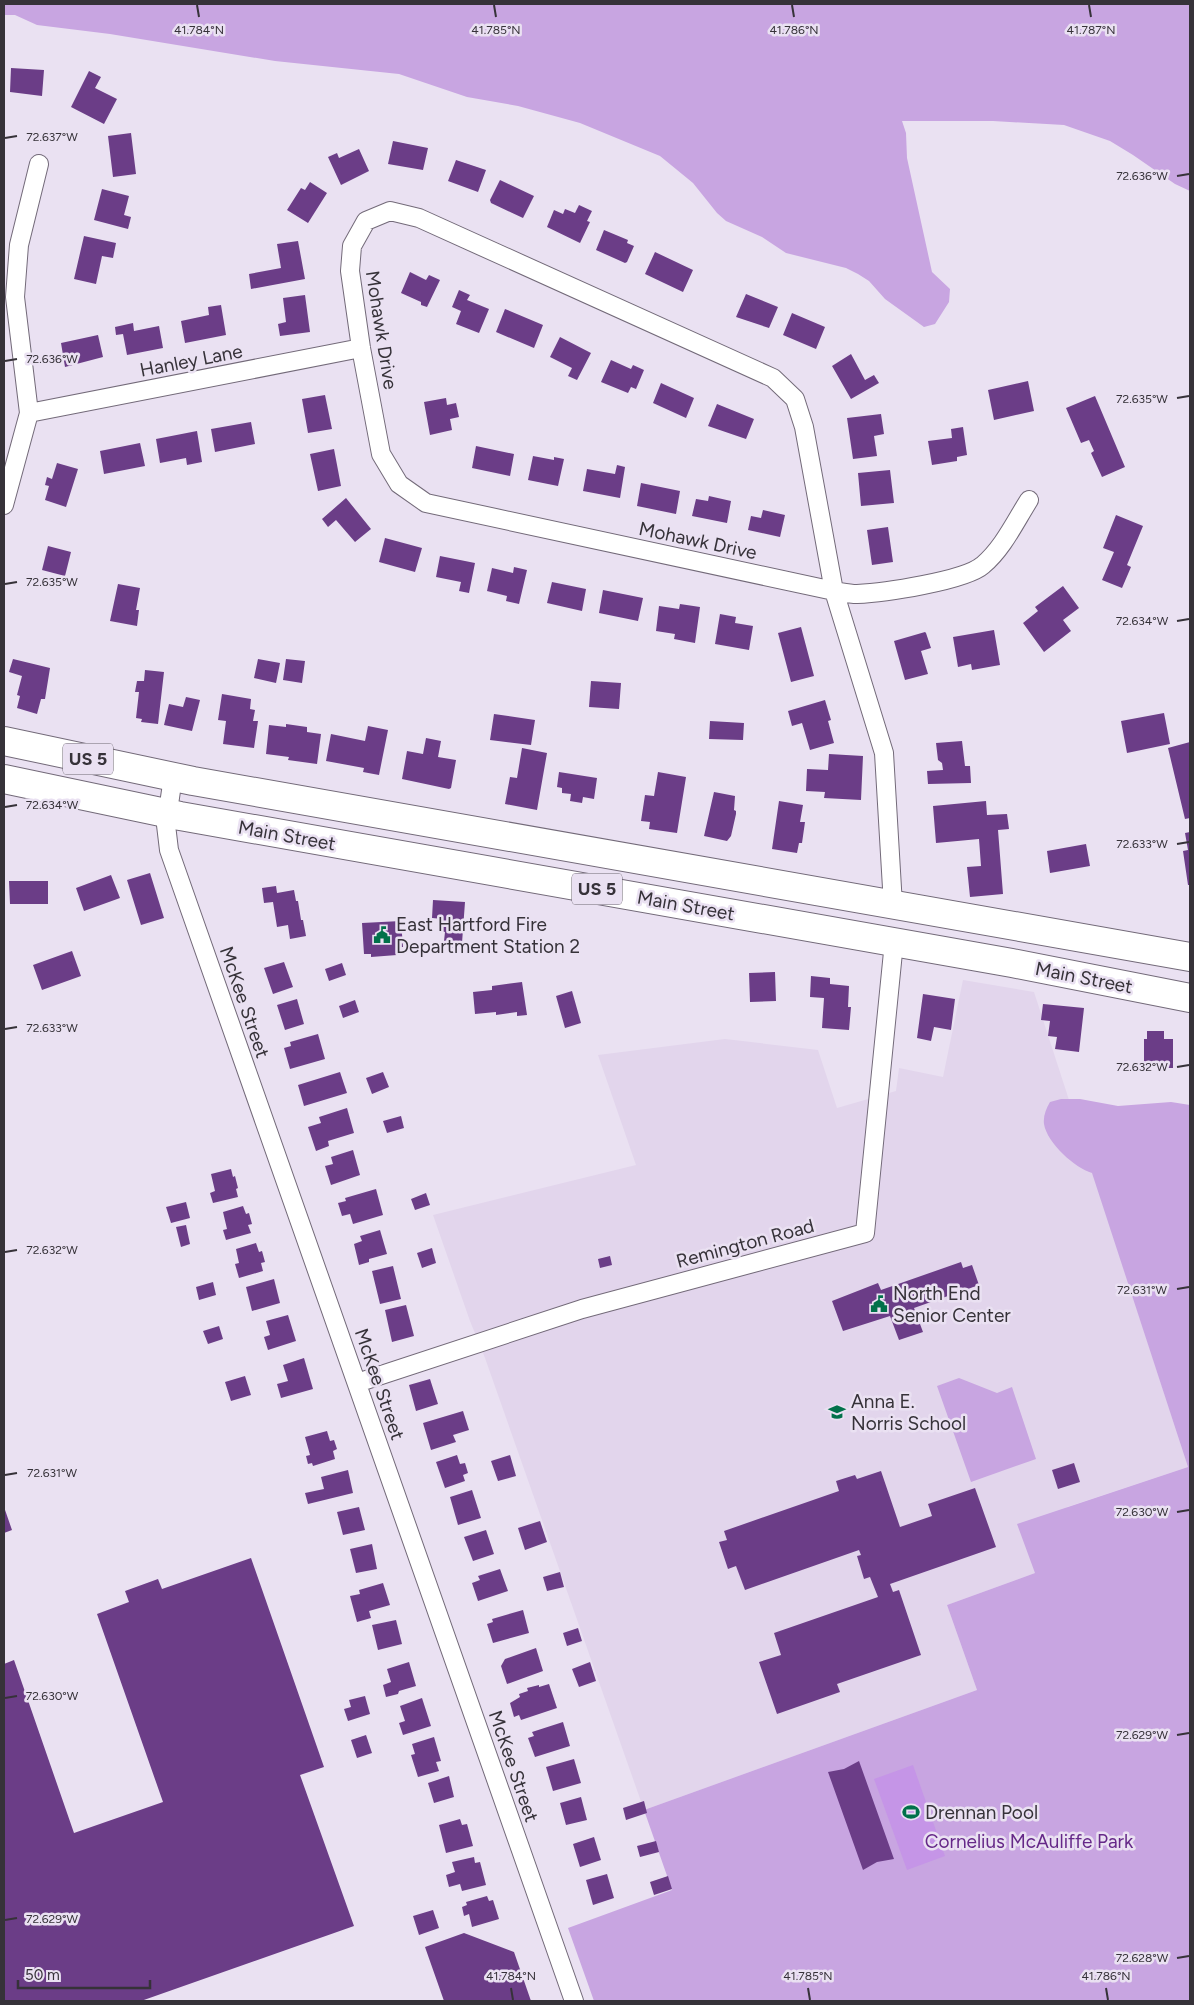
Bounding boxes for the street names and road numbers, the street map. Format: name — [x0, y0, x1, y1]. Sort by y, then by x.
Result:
street label: Mohawk Drive — [361, 269, 402, 391]
street label: Hanley Lane — [138, 339, 244, 382]
street label: Mohawk Drive — [637, 517, 759, 564]
road number: US 5 — [63, 744, 113, 774]
street label: Main Street — [236, 816, 337, 855]
road number: US 5 — [572, 874, 622, 904]
street label: Main Street — [635, 886, 736, 925]
street label: McKee Street — [215, 943, 274, 1061]
street label: Main Street — [1033, 957, 1135, 998]
street label: Remington Road — [674, 1214, 817, 1273]
street label: McKee Street — [350, 1325, 409, 1443]
street label: McKee Street — [484, 1707, 543, 1825]

